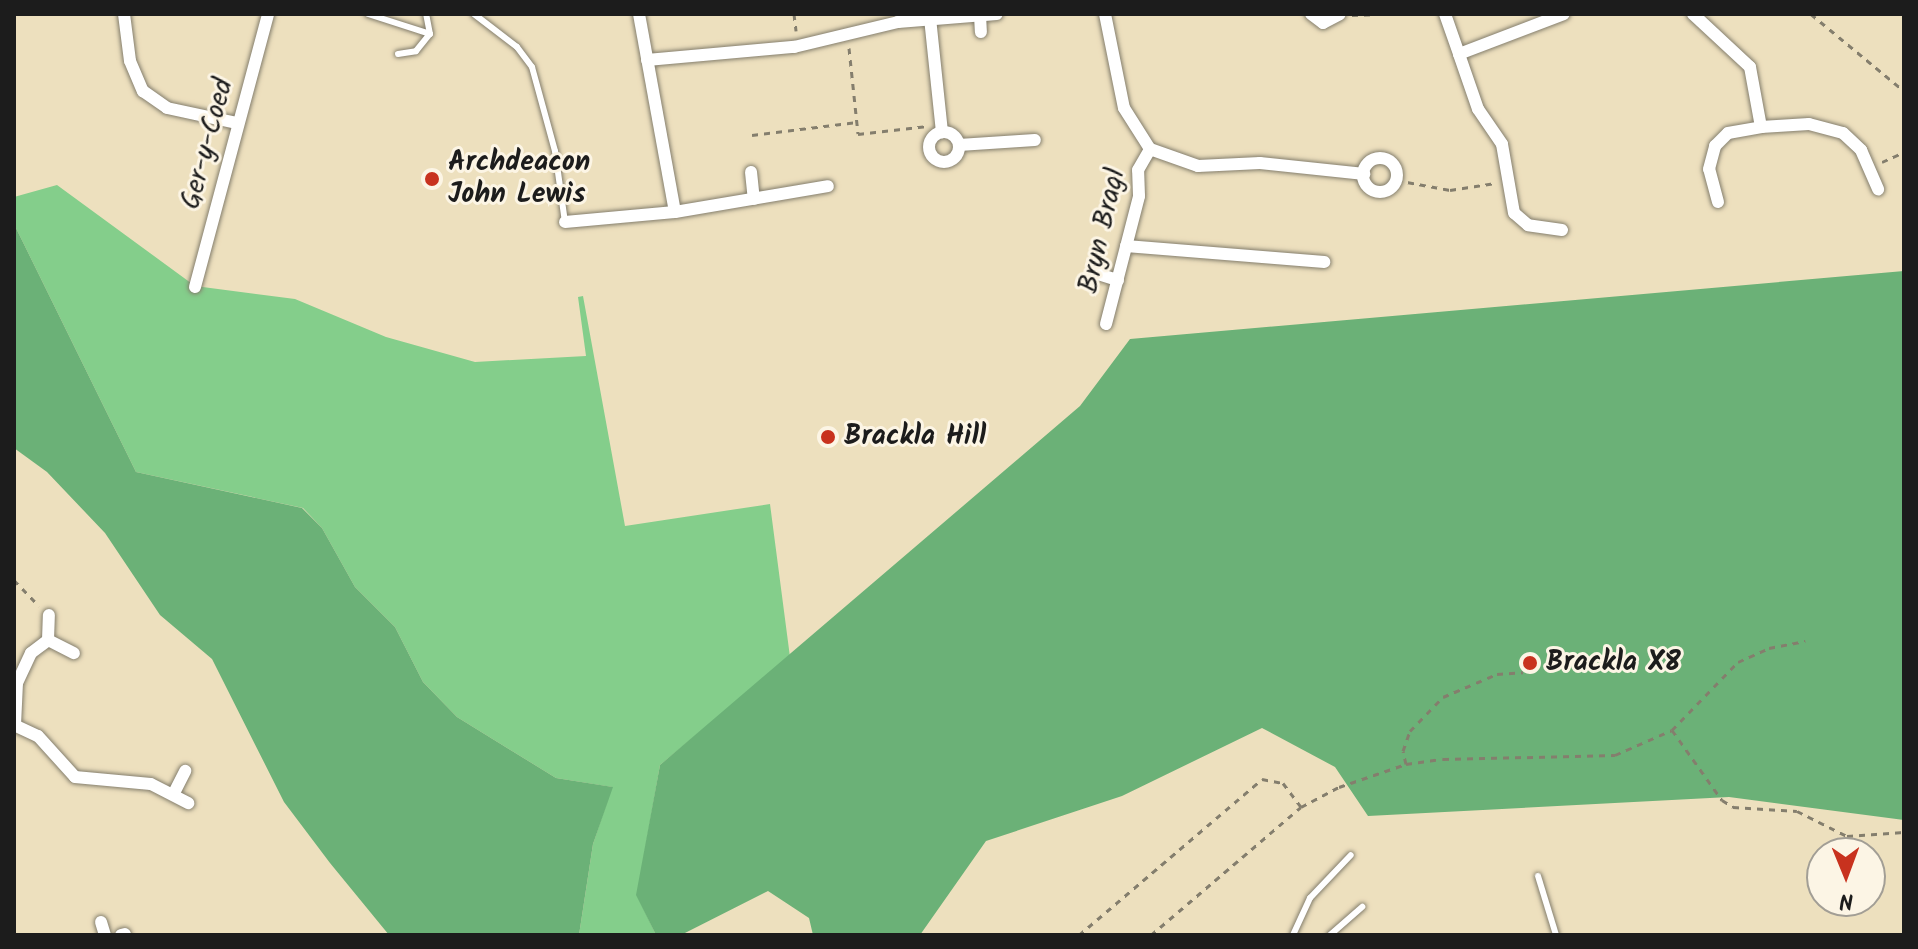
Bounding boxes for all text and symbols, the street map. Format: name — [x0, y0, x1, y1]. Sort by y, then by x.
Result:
street label: Ger-y-Coed — [174, 75, 242, 213]
place label: Archdeacon John Lewis — [448, 146, 590, 212]
street label: Bryn Bragl — [1072, 165, 1134, 297]
marker: Archdeacon John Lewis — [423, 170, 441, 188]
place label: Brackla Hill — [844, 420, 986, 454]
marker: Brackla Hill — [819, 428, 837, 446]
place label: Brackla X8 — [1546, 646, 1681, 680]
marker: Brackla X8 — [1521, 654, 1539, 672]
north arrow — [1806, 837, 1886, 917]
text: N — [1839, 882, 1854, 917]

